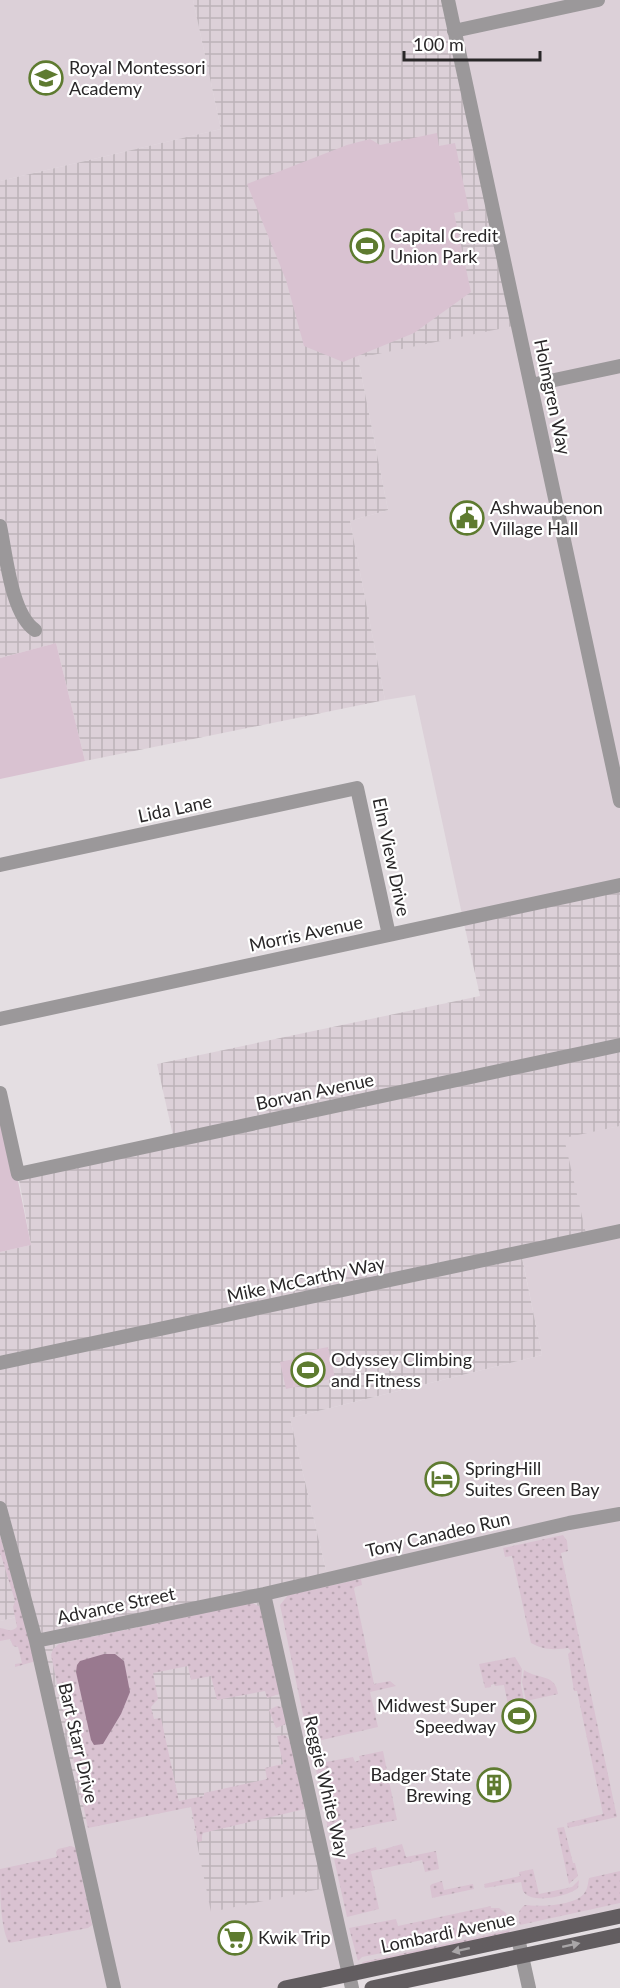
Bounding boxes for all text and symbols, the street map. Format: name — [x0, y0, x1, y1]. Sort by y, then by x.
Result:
scale bar — [404, 24, 540, 62]
text: 100 m — [413, 33, 464, 55]
place label: Royal Montessori Academy — [69, 56, 206, 99]
school or university icon: Royal Montessori Academy — [28, 60, 64, 96]
place label: Capital Credit Union Park — [390, 224, 499, 267]
sports icon: Capital Credit Union Park — [349, 228, 385, 264]
street label: Holmgren Way — [530, 337, 576, 457]
place label: Ashwaubenon Village Hall — [490, 496, 603, 539]
public building icon: Ashwaubenon Village Hall — [449, 500, 485, 536]
street label: Lida Lane — [136, 789, 214, 827]
street label: Elm View Drive — [369, 796, 415, 918]
street label: Morris Avenue — [247, 910, 365, 956]
street label: Borvan Avenue — [254, 1068, 376, 1114]
street label: Mike McCarthy Way — [225, 1251, 388, 1307]
place label: Odyssey Climbing and Fitness — [331, 1348, 472, 1391]
sports icon: Odyssey Climbing and Fitness — [290, 1352, 326, 1388]
place label: SpringHill Suites Green Bay — [465, 1457, 600, 1500]
hotel icon: SpringHill Suites Green Bay — [424, 1461, 460, 1497]
street label: Tony Canadeo Run — [364, 1507, 512, 1561]
street label: Advance Street — [55, 1582, 177, 1628]
street label: Bart Starr Drive — [54, 1680, 104, 1805]
place label: Midwest Super Speedway — [377, 1694, 497, 1737]
sports icon: Midwest Super Speedway — [501, 1698, 537, 1734]
street label: Reggie White Way — [300, 1713, 354, 1861]
place label: Badger State Brewing — [370, 1763, 471, 1806]
building icon: Badger State Brewing — [476, 1767, 512, 1803]
street label: Lombardi Avenue — [379, 1907, 517, 1957]
supermarket icon: Kwik Trip — [217, 1920, 253, 1956]
place label: Kwik Trip — [258, 1926, 331, 1948]
one-way arrow — [562, 1940, 581, 1949]
one-way arrow — [451, 1946, 470, 1956]

